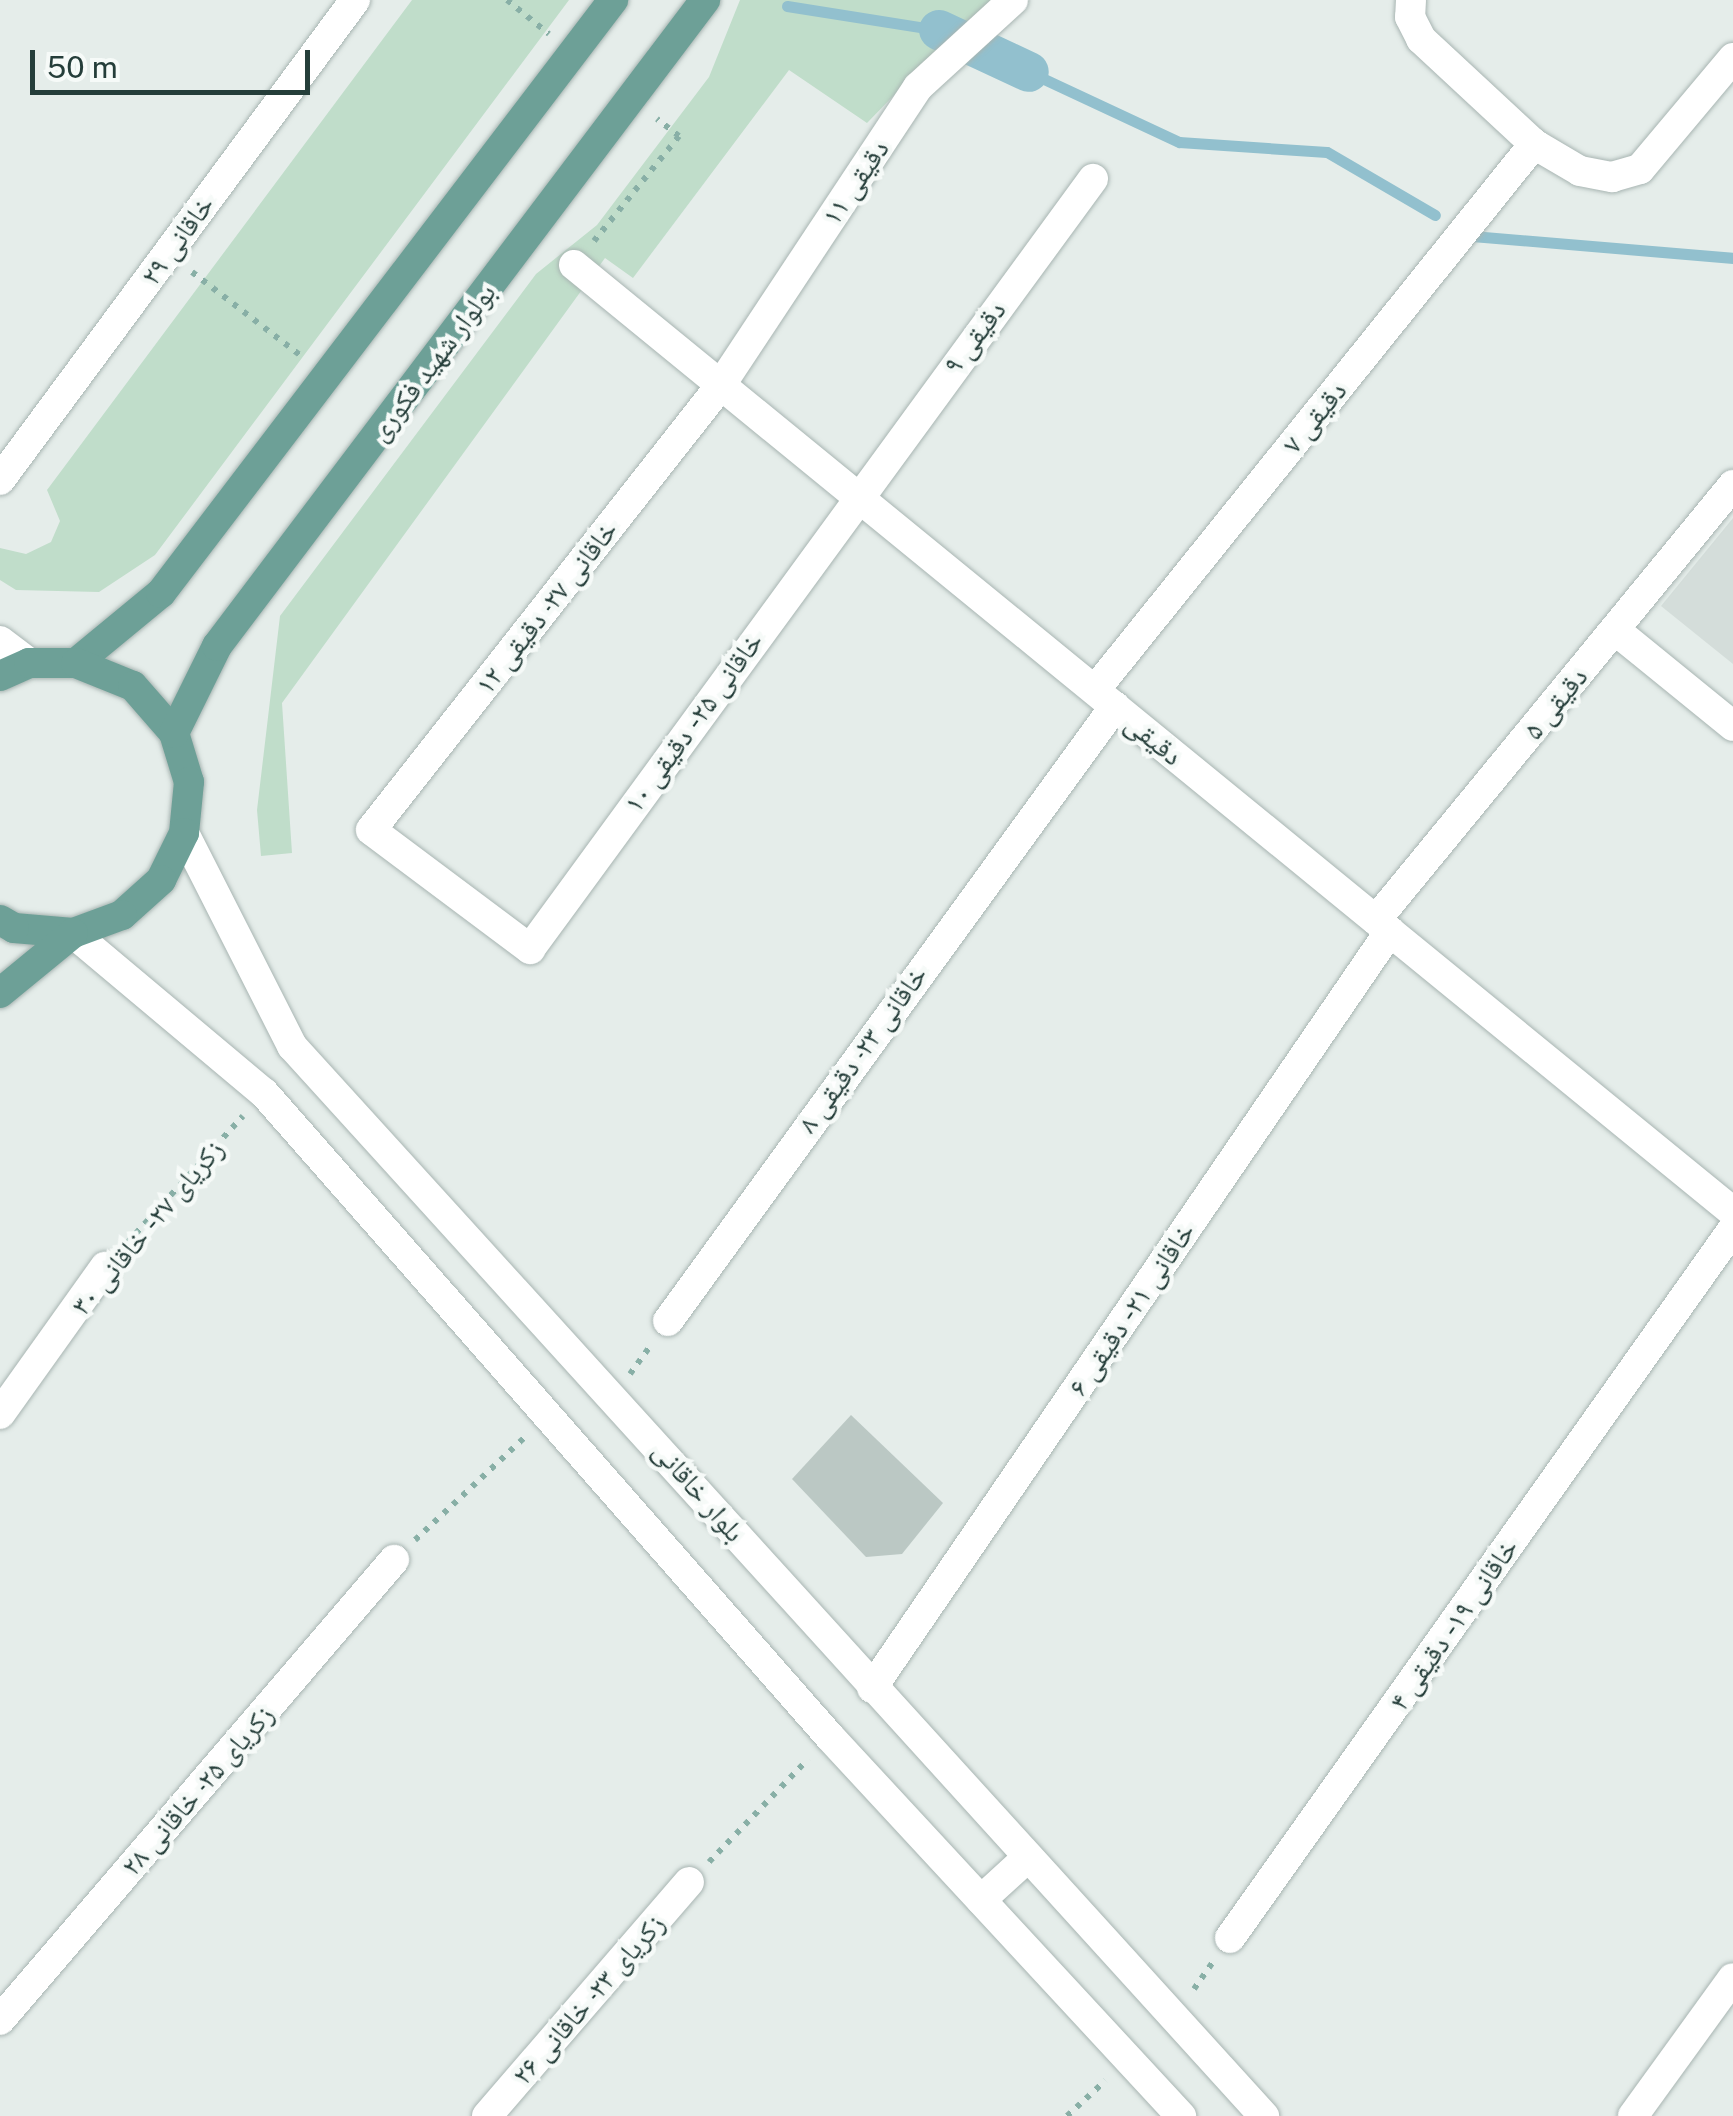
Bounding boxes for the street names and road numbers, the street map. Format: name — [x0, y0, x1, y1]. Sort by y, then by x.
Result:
street label: دقیقی ۱۱ — [814, 133, 896, 231]
street label: خاقانی ۲۹ — [133, 189, 221, 291]
street label: بولوار شهید فکوری — [362, 276, 502, 448]
street label: دقیقی ۹ — [936, 294, 1012, 380]
street label: دقیقی ۷ — [1275, 374, 1353, 460]
street label: خاقانی ۲۷- دقیقی ۱۲ — [466, 512, 626, 702]
street label: خاقانی ۲۵ - دقیقی ۱۰ — [614, 622, 772, 822]
street label: دقیقی ۵ — [1516, 660, 1594, 746]
street label: دقیقی — [1119, 706, 1189, 772]
street label: خاقانی ۲۳- دقیقی ۸ — [789, 957, 935, 1141]
street label: زکریای ۲۷ - خاقانی ۳۰ — [61, 1129, 233, 1325]
street label: خاقانی ۲۱ - دقیقی ۶ — [1058, 1213, 1204, 1405]
street label: بلوار خاقانی — [646, 1434, 752, 1548]
street label: خاقانی ۱۹ - دقیقی ۴ — [1379, 1528, 1527, 1720]
street label: زکریای ۲۵- خاقانی ۲۸ — [112, 1696, 282, 1884]
street label: زکریای ۲۳- خاقانی ۲۶ — [503, 1905, 673, 2093]

